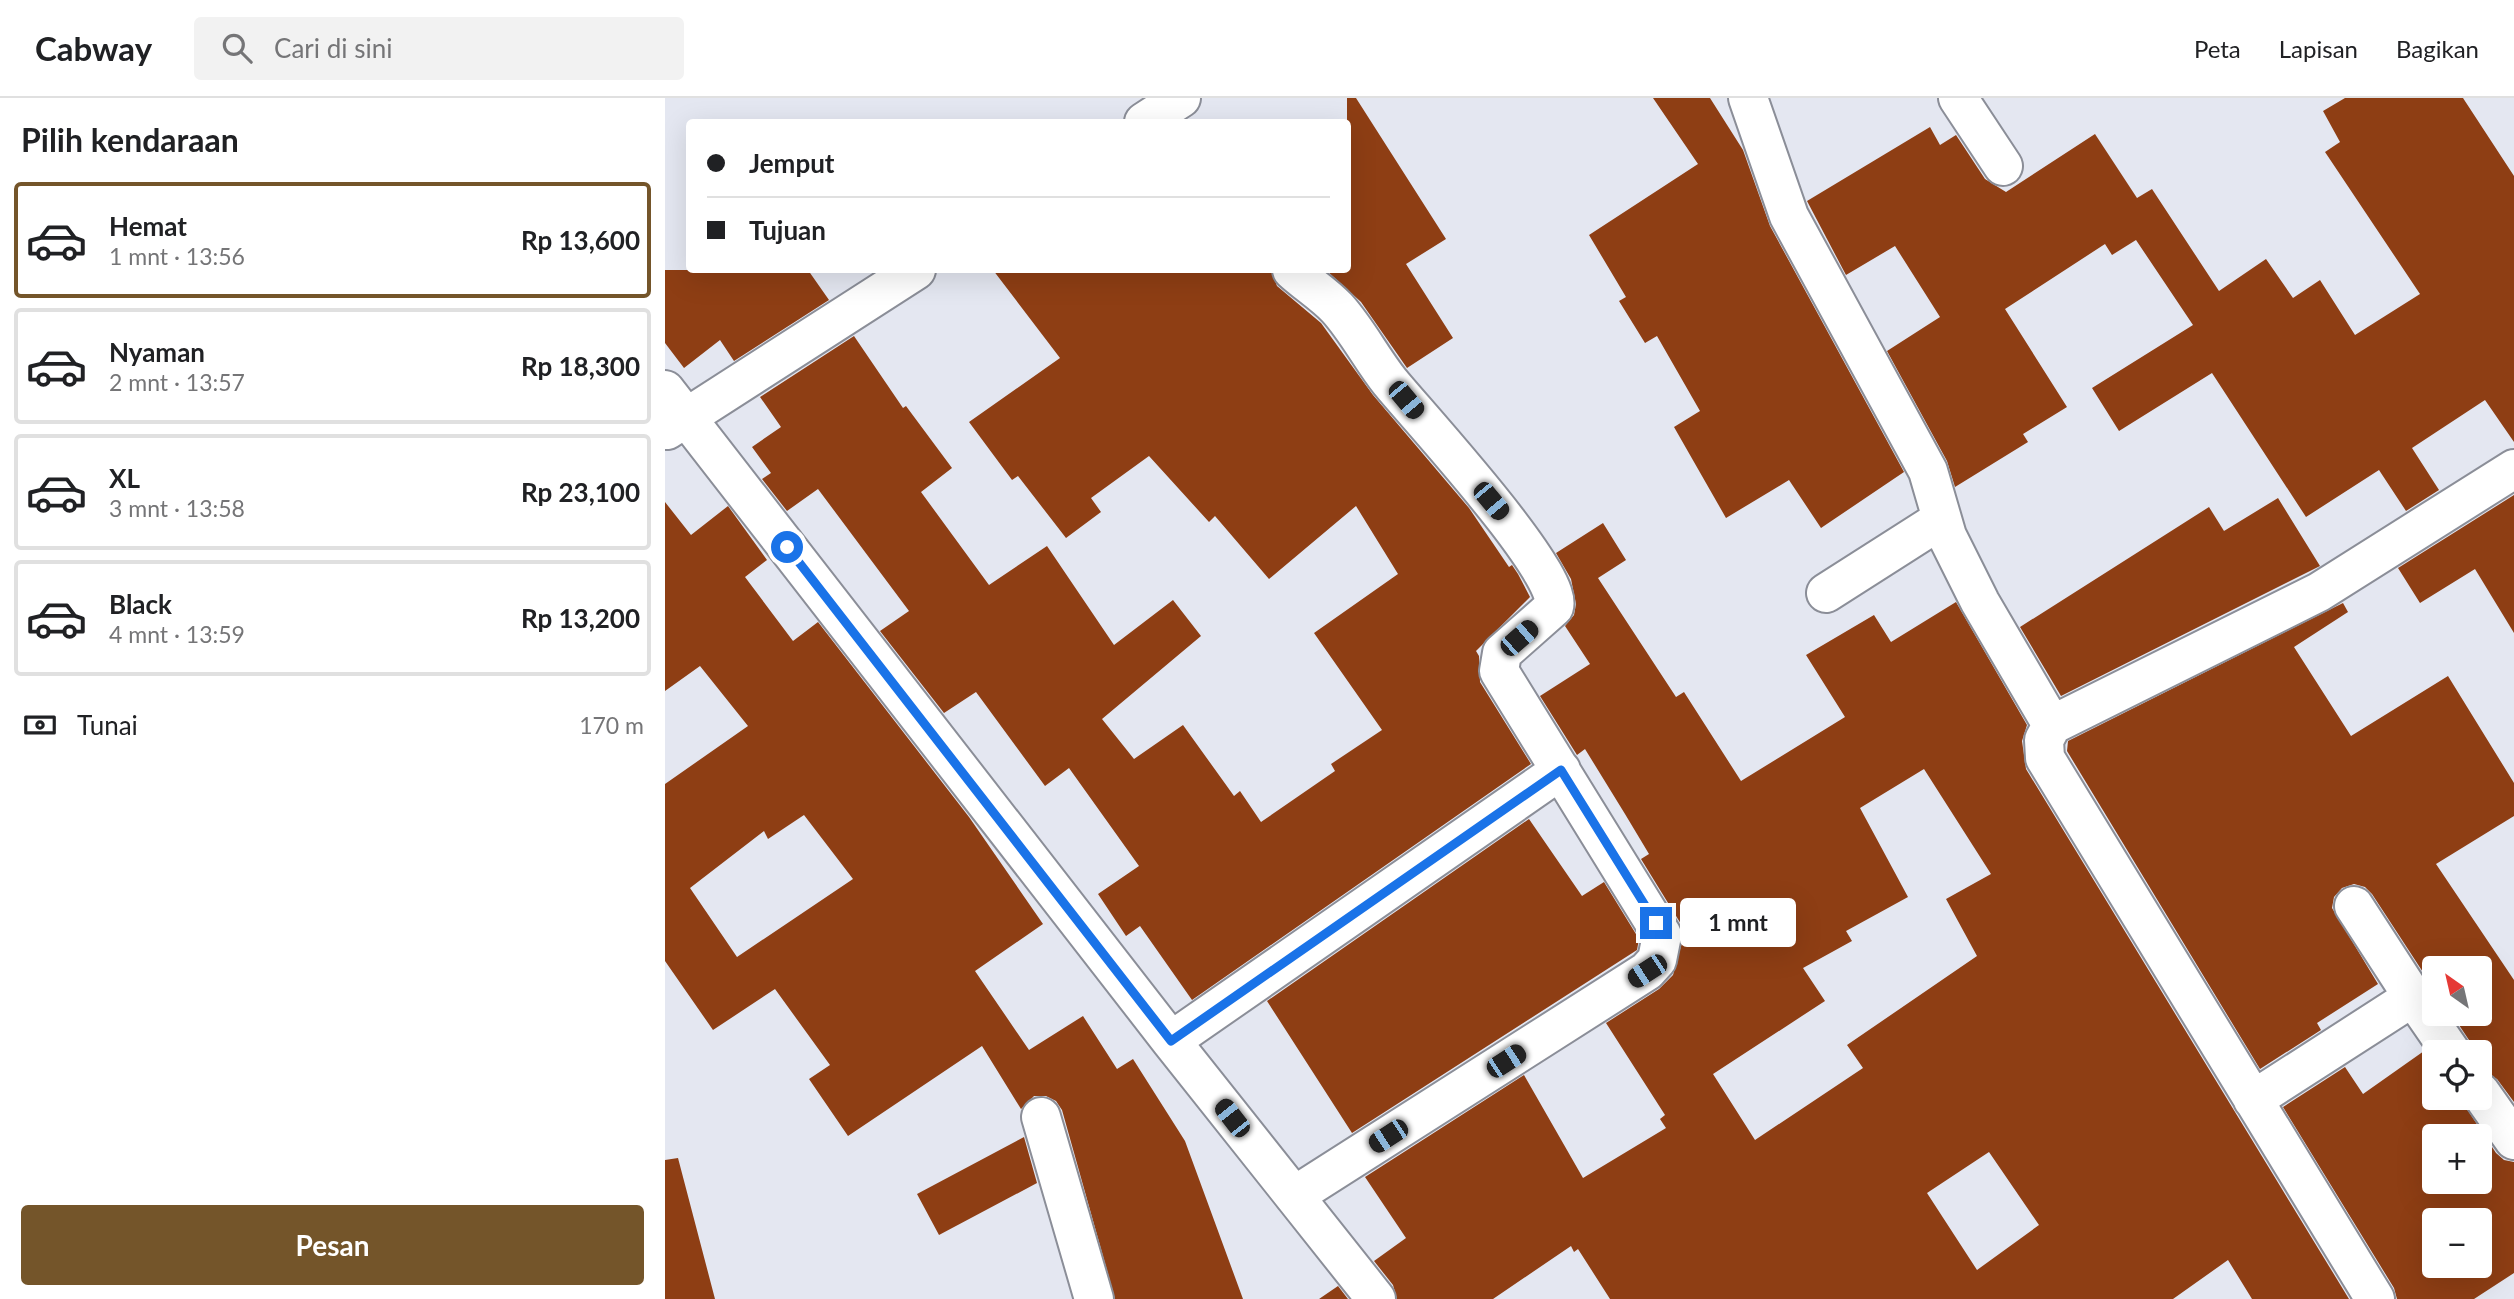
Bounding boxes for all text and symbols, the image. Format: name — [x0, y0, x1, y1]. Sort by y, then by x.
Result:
search box — [194, 17, 684, 80]
text: Cabway — [35, 28, 152, 68]
icon: search — [218, 29, 256, 67]
text: Cari di sini — [274, 32, 392, 64]
text: Peta — [2194, 34, 2241, 63]
text: Lapisan — [2279, 34, 2358, 63]
text: Bagikan — [2396, 34, 2479, 63]
text: Pilih kendaraan — [21, 120, 239, 159]
text: Jemput — [749, 147, 835, 179]
icon: car — [25, 209, 88, 272]
text: Hemat — [109, 210, 187, 242]
text: Tujuan — [749, 214, 826, 246]
text: Rp 13,600 — [521, 224, 640, 256]
text: 1 mnt · 13:56 — [109, 242, 245, 270]
icon: car — [25, 335, 88, 398]
text: Nyaman — [109, 336, 205, 368]
text: Rp 18,300 — [521, 350, 640, 382]
text: 2 mnt · 13:57 — [109, 368, 245, 396]
car — [1385, 377, 1428, 423]
icon: car — [25, 461, 88, 524]
text: XL — [109, 462, 140, 494]
text: Rp 23,100 — [521, 476, 640, 508]
car — [1470, 478, 1513, 524]
text: 3 mnt · 13:58 — [109, 494, 245, 522]
route start — [771, 531, 803, 563]
icon: car — [25, 587, 88, 650]
text: Black — [109, 588, 172, 620]
text: Rp 13,200 — [521, 602, 640, 634]
car — [1497, 616, 1542, 660]
text: 4 mnt · 13:59 — [109, 620, 245, 648]
icon: cash — [21, 706, 59, 744]
text: Tunai — [77, 709, 138, 741]
text: 170 m — [579, 711, 644, 739]
callout: 1 mnt — [1681, 898, 1796, 948]
route end — [1640, 907, 1672, 939]
text: 1 mnt — [1708, 908, 1768, 936]
car — [1624, 951, 1671, 991]
north arrow — [2422, 956, 2492, 1026]
map controls — [2422, 956, 2492, 1278]
button: locate — [2422, 1040, 2492, 1110]
car — [1483, 1041, 1530, 1081]
car — [1211, 1095, 1254, 1141]
car — [1365, 1116, 1412, 1156]
button: + — [2422, 1124, 2492, 1194]
button: Pesan — [21, 1205, 644, 1285]
button: − — [2422, 1208, 2492, 1278]

